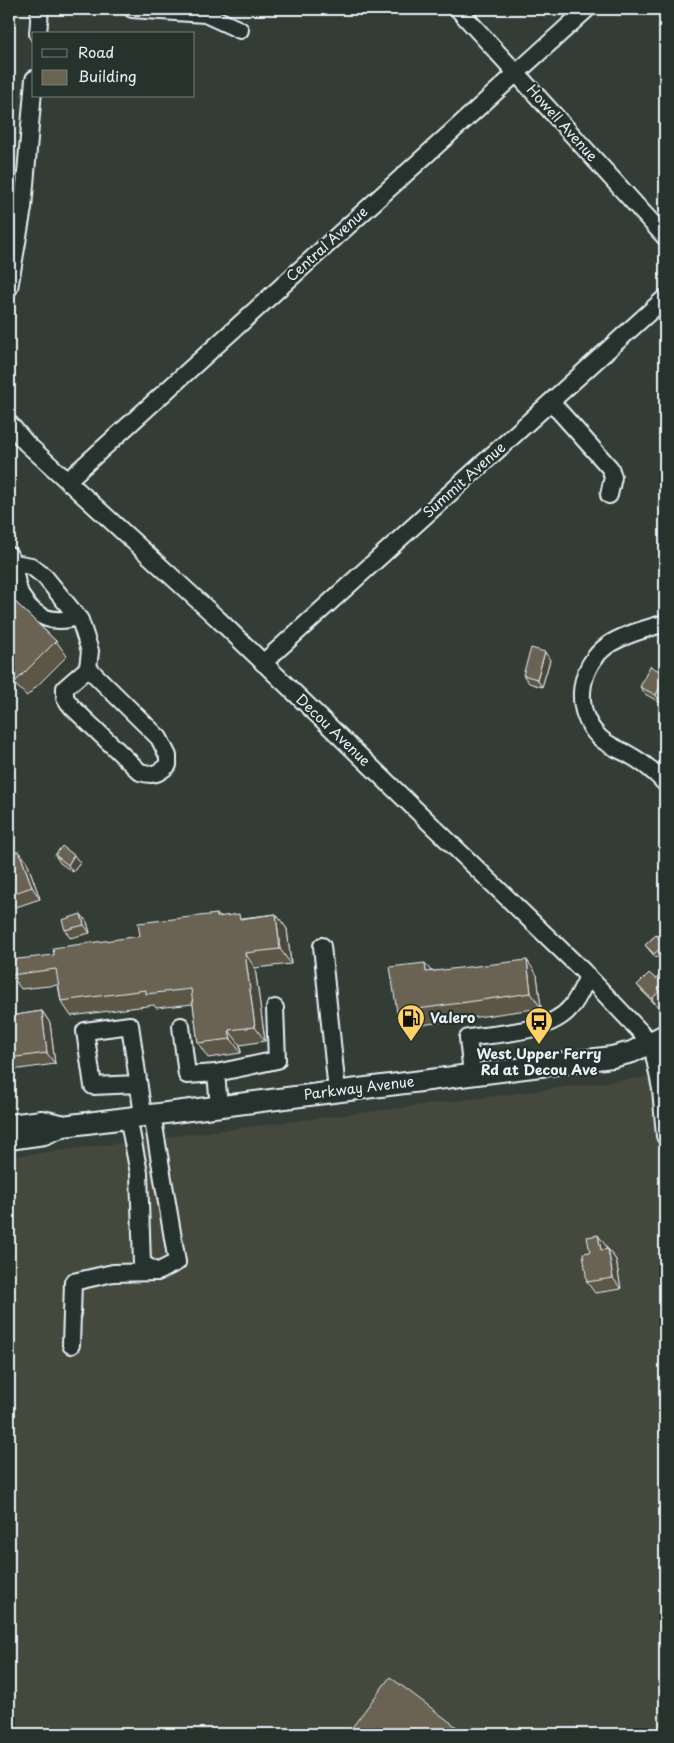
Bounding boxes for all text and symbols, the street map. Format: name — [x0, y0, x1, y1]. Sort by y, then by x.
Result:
legend — [32, 32, 195, 98]
text: Road — [78, 40, 114, 63]
text: Building — [78, 64, 137, 87]
street label: Howell Avenue — [522, 80, 603, 166]
street label: Central Avenue — [281, 201, 372, 286]
street label: Summit Avenue — [418, 436, 510, 523]
street label: Decou Avenue — [291, 689, 376, 771]
fuel station icon: Valero — [396, 1003, 426, 1042]
bus stop icon: West Upper Ferry Rd at Decou Ave — [524, 1006, 554, 1045]
place label: Valero — [430, 1007, 475, 1028]
place label: West Upper Ferry Rd at Decou Ave — [477, 1043, 601, 1080]
street label: Parkway Avenue — [303, 1070, 416, 1105]

